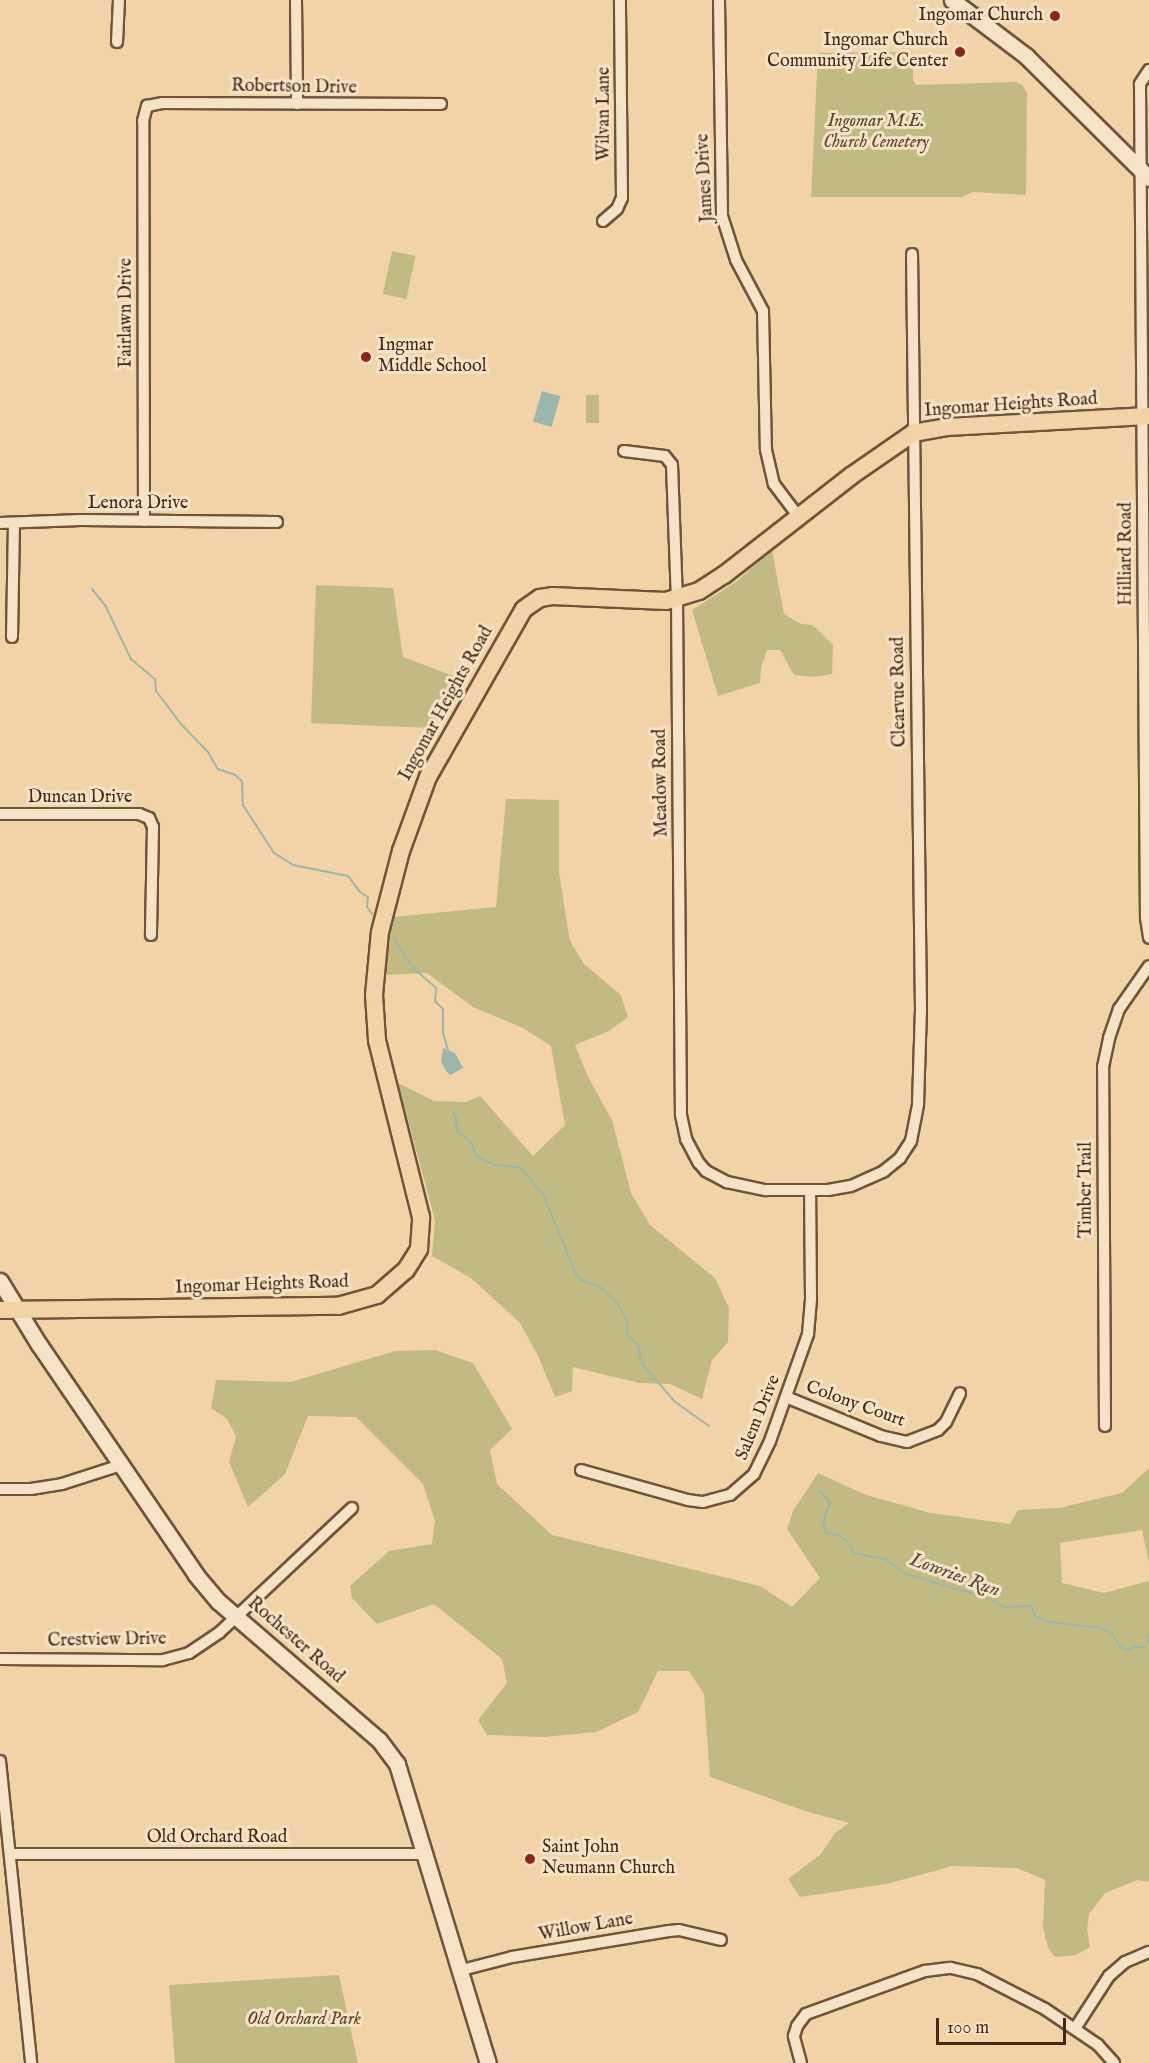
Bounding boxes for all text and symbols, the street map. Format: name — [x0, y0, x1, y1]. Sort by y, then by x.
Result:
place label: Ingomar Church — [918, 5, 1043, 27]
marker: Ingomar Church — [1048, 9, 1062, 23]
place label: Ingomar Church Community Life Center — [767, 31, 948, 74]
marker: Ingomar Church Community Life Center — [953, 45, 967, 59]
street label: Wilvan Lane — [594, 67, 616, 161]
street label: Robertson Drive — [231, 76, 357, 100]
park label: Ingomar M.E. Church Cemetery — [823, 112, 929, 154]
street label: James Drive — [693, 133, 719, 223]
street label: Fairlawn Drive — [116, 258, 138, 368]
place label: Ingmar Middle School — [378, 336, 487, 378]
marker: Ingmar Middle School — [359, 350, 373, 364]
street label: Ingomar Heights Road — [924, 389, 1098, 423]
street label: Lenora Drive — [88, 493, 188, 515]
street label: Hilliard Road — [1116, 502, 1138, 606]
street label: Ingomar Heights Road — [395, 623, 499, 785]
street label: Clearvue Road — [888, 637, 912, 747]
street label: Meadow Road — [650, 729, 674, 837]
street label: Duncan Drive — [28, 787, 132, 809]
street label: Timber Trail — [1076, 1142, 1098, 1238]
street label: Ingomar Heights Road — [175, 1272, 349, 1300]
street label: Salem Drive — [732, 1372, 786, 1464]
street label: Colony Court — [803, 1377, 907, 1433]
water label: Lowries Run — [907, 1548, 1003, 1602]
street label: Rochester Road — [242, 1593, 348, 1689]
street label: Crestview Drive — [47, 1629, 167, 1653]
street label: Old Orchard Road — [147, 1827, 287, 1849]
place label: Saint John Neumann Church — [542, 1838, 675, 1880]
marker: Saint John Neumann Church — [523, 1852, 537, 1866]
street label: Willow Lane — [537, 1909, 635, 1947]
scale bar — [939, 2006, 1070, 2044]
park label: Old Orchard Park — [247, 2009, 361, 2031]
text: 100 m — [947, 2017, 989, 2040]

